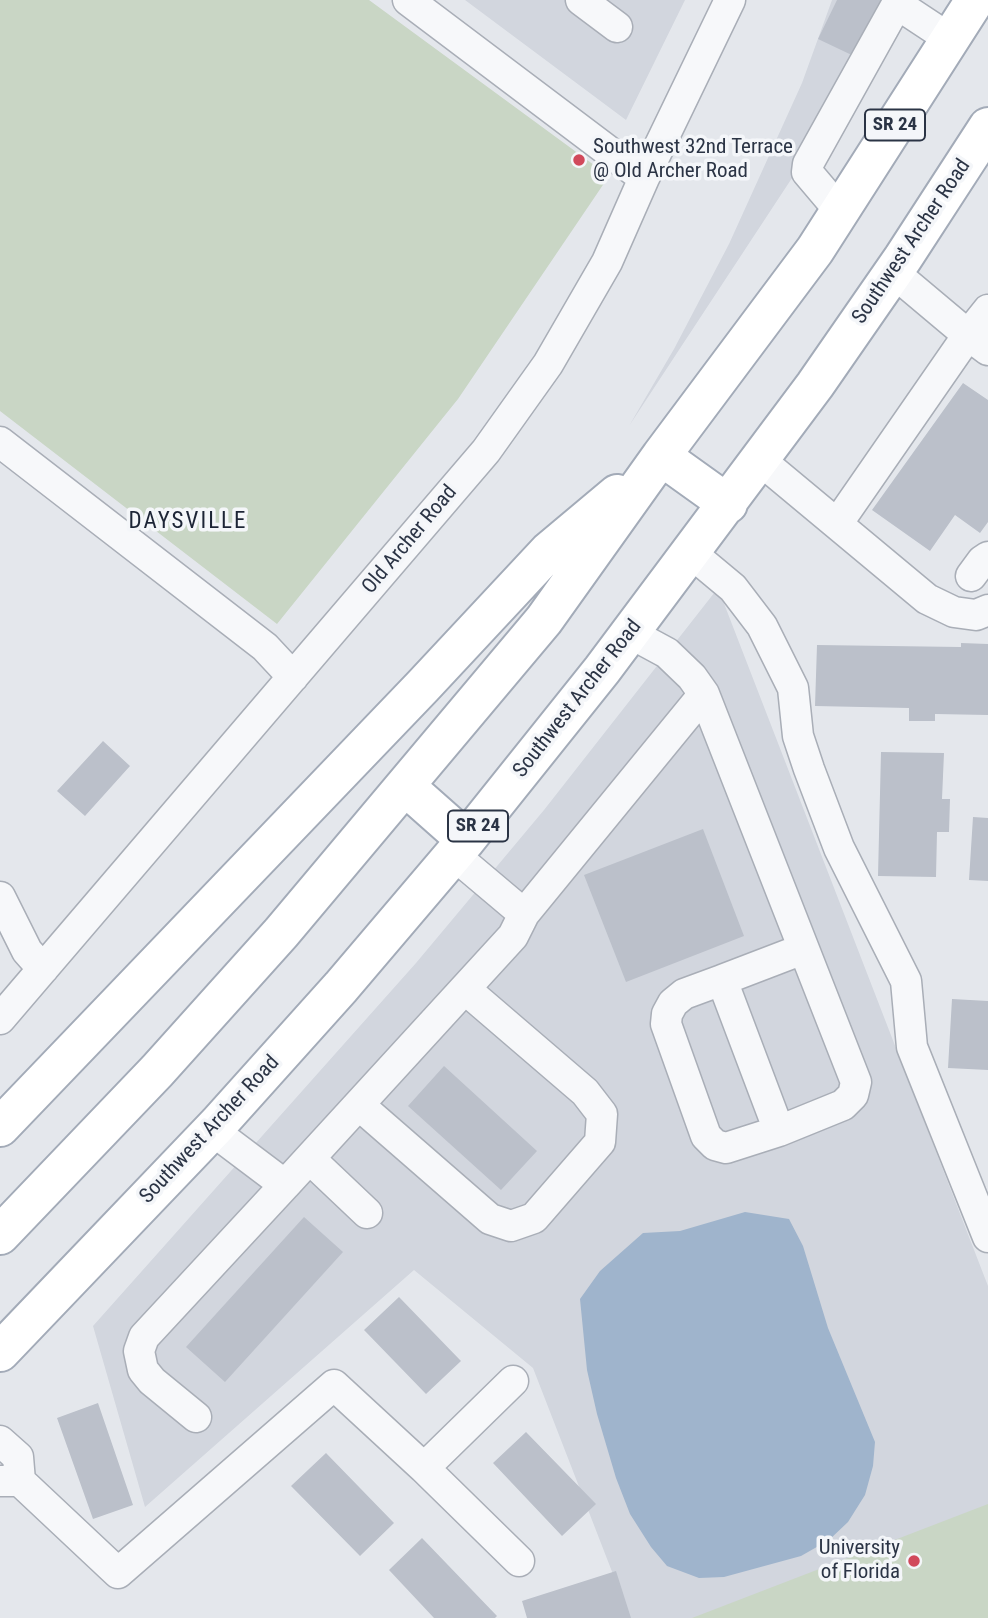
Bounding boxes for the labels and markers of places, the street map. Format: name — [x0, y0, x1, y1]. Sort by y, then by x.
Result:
place label: Southwest 32nd Terrace @ Old Archer Road — [593, 135, 793, 185]
marker: Southwest 32nd Terrace @ Old Archer Road — [571, 152, 587, 168]
place label: University of Florida — [819, 1536, 900, 1586]
marker: University of Florida — [906, 1553, 922, 1569]

